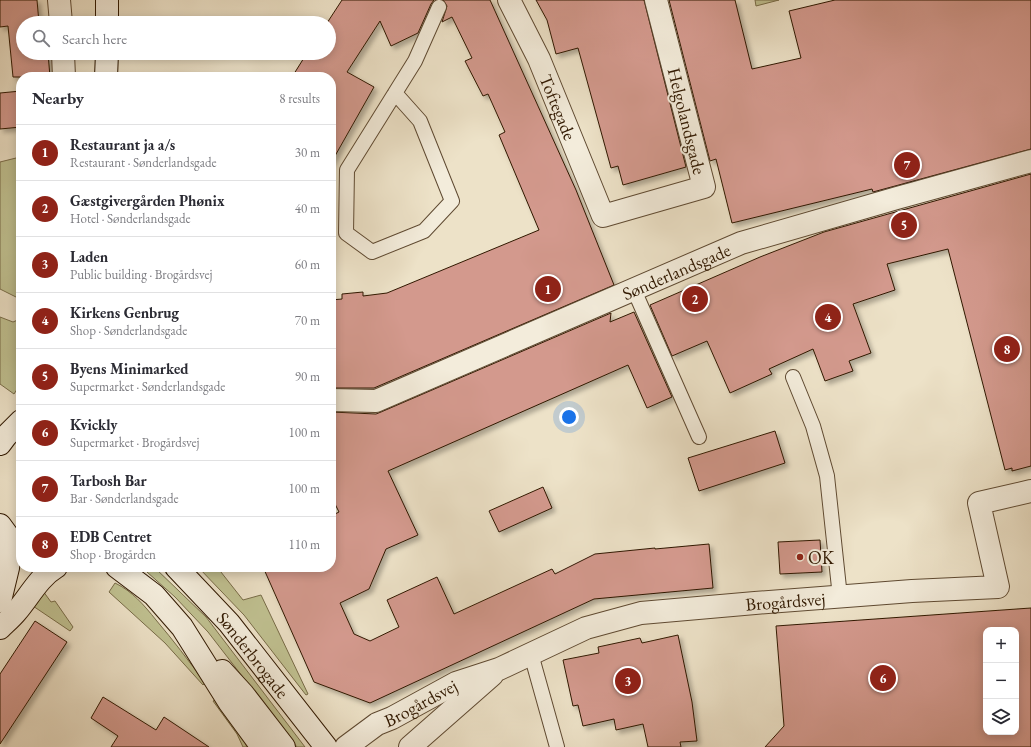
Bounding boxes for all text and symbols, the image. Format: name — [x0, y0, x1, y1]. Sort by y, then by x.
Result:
search box — [16, 16, 336, 60]
icon: search — [30, 27, 52, 49]
text: Search here — [62, 29, 127, 48]
street label: Helgolandsgade — [663, 65, 711, 177]
street label: Toftegade — [535, 71, 582, 143]
text: Nearby — [32, 87, 84, 109]
text: 8 results — [279, 90, 320, 107]
text: Restaurant ja a/s — [70, 135, 175, 154]
text: 1 — [42, 144, 48, 161]
text: 30 m — [295, 144, 320, 161]
pin: 7 — [894, 150, 920, 180]
text: Restaurant · Sønderlandsgade — [70, 154, 217, 171]
text: Gæstgivergården Phønix — [70, 191, 224, 210]
text: 2 — [42, 200, 48, 217]
text: 40 m — [295, 200, 320, 217]
text: Hotel · Sønderlandsgade — [70, 210, 191, 227]
pin: 5 — [891, 210, 917, 240]
street label: Sønderlandsgade — [618, 238, 734, 305]
text: Laden — [70, 247, 108, 266]
text: 3 — [42, 256, 48, 273]
text: 60 m — [295, 256, 320, 273]
text: Public building · Brogårdsvej — [70, 266, 212, 283]
pin: 1 — [535, 274, 561, 304]
pin: 2 — [682, 284, 708, 314]
pin: 4 — [815, 302, 841, 332]
text: Kirkens Genbrug — [70, 303, 179, 322]
text: 4 — [42, 312, 48, 329]
text: 70 m — [295, 312, 320, 329]
text: Shop · Sønderlandsgade — [70, 322, 187, 339]
pin: 8 — [994, 334, 1020, 364]
text: Byens Minimarked — [70, 359, 188, 378]
text: 5 — [42, 368, 48, 385]
text: 90 m — [295, 368, 320, 385]
text: Supermarket · Sønderlandsgade — [70, 378, 225, 395]
your location — [559, 407, 579, 427]
text: Kvickly — [70, 415, 118, 434]
text: 6 — [42, 424, 48, 441]
text: 100 m — [289, 424, 320, 441]
text: Supermarket · Brogårdsvej — [70, 434, 200, 451]
text: Tarbosh Bar — [70, 471, 147, 490]
text: 7 — [42, 480, 48, 497]
text: 100 m — [289, 480, 320, 497]
text: Bar · Sønderlandsgade — [70, 490, 179, 507]
text: EDB Centret — [70, 527, 152, 546]
text: 8 — [42, 536, 48, 553]
text: 110 m — [289, 536, 320, 553]
text: Shop · Brogården — [70, 546, 156, 563]
place label: OK — [808, 546, 835, 569]
marker: OK — [795, 552, 805, 562]
street label: Brogårdsvej — [744, 586, 826, 615]
street label: Sønderbrogade — [212, 606, 295, 703]
map controls — [983, 627, 1019, 735]
button: + — [983, 627, 1019, 663]
pin: 6 — [870, 663, 896, 693]
button: − — [983, 663, 1019, 699]
pin: 3 — [615, 666, 641, 696]
street label: Brogårdsvej — [381, 673, 461, 732]
button: layers — [983, 699, 1019, 735]

